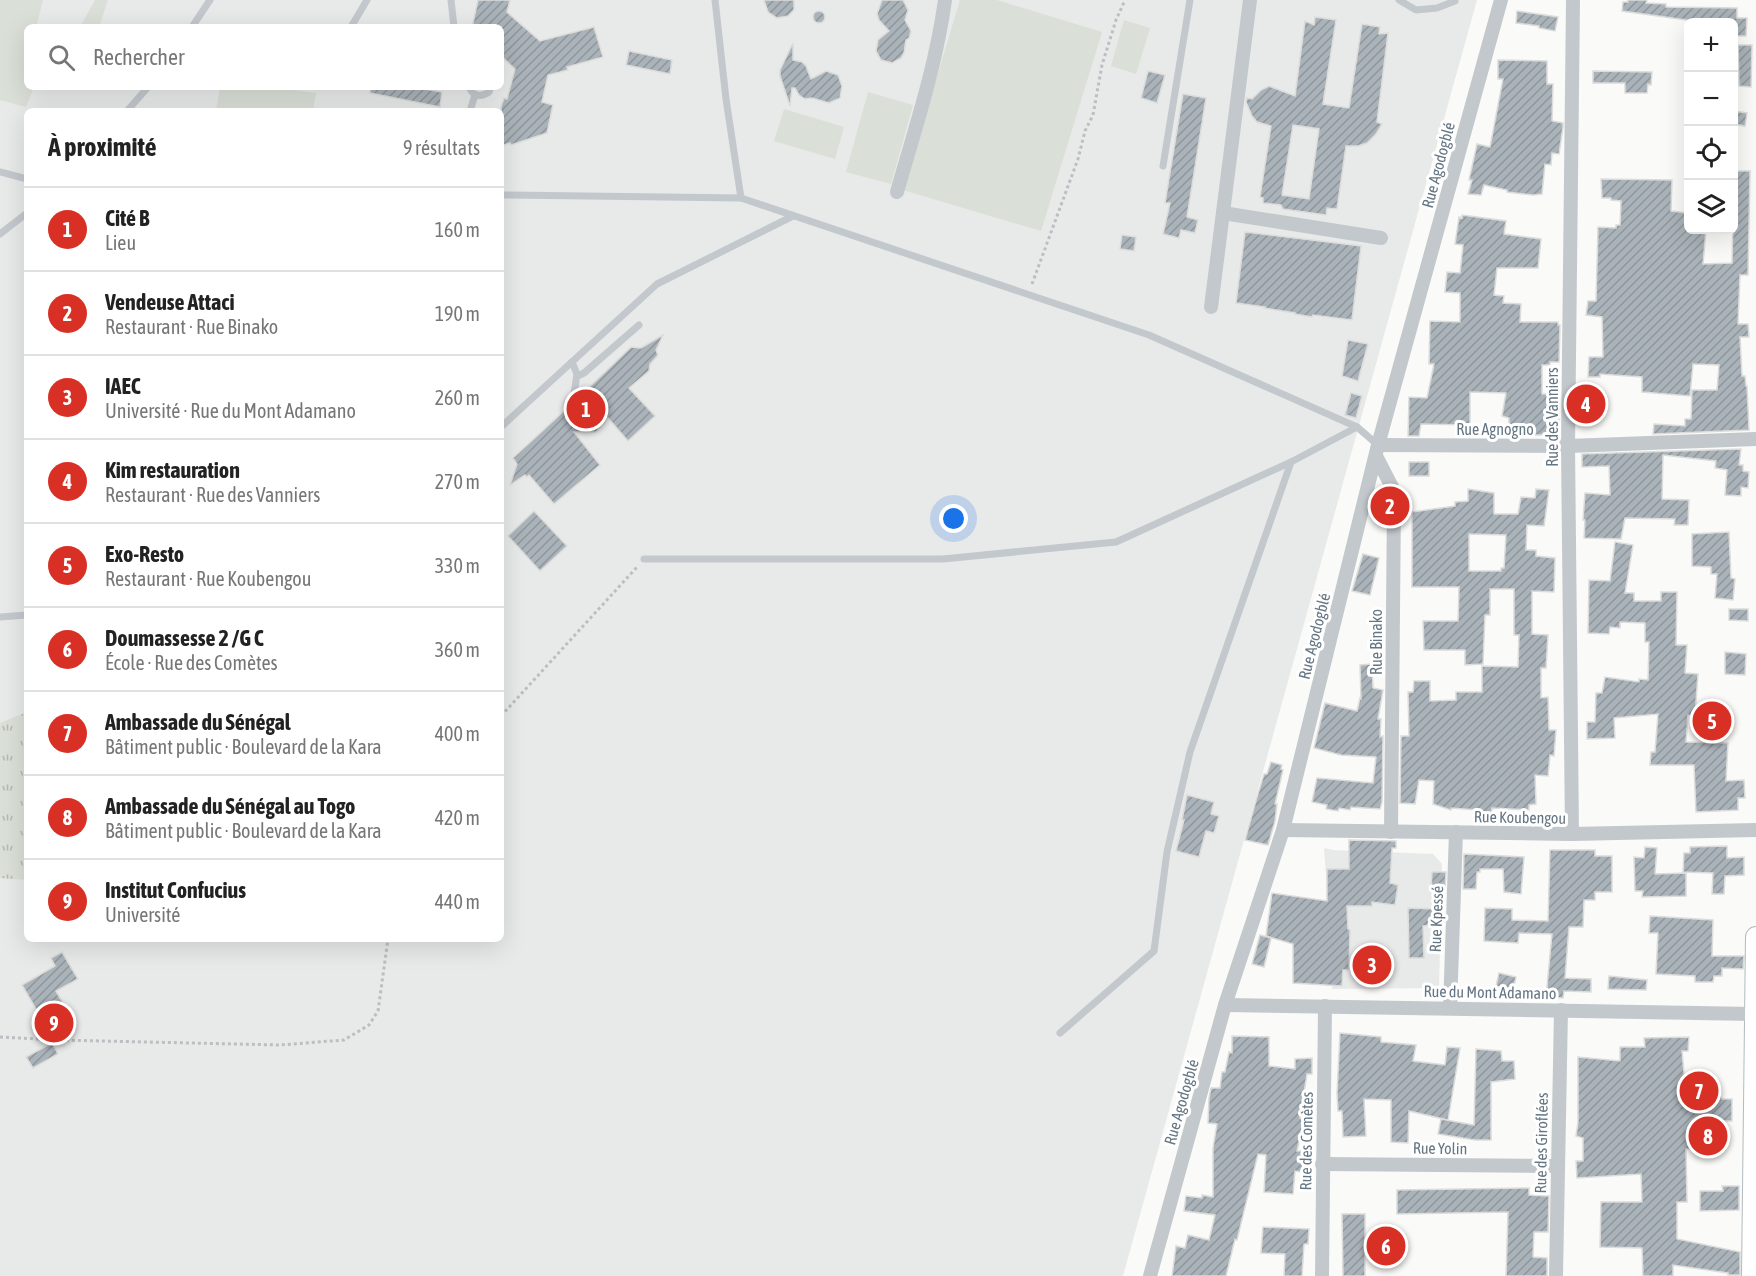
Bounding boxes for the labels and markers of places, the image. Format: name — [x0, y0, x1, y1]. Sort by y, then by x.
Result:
pin: 4 — [1566, 382, 1606, 426]
pin: 1 — [566, 386, 606, 432]
pin: 2 — [1370, 484, 1410, 528]
pin: 5 — [1692, 698, 1732, 744]
pin: 3 — [1352, 942, 1392, 988]
pin: 9 — [34, 1000, 74, 1046]
pin: 7 — [1680, 1068, 1718, 1114]
pin: 8 — [1688, 1114, 1728, 1158]
pin: 6 — [1366, 1224, 1406, 1268]

